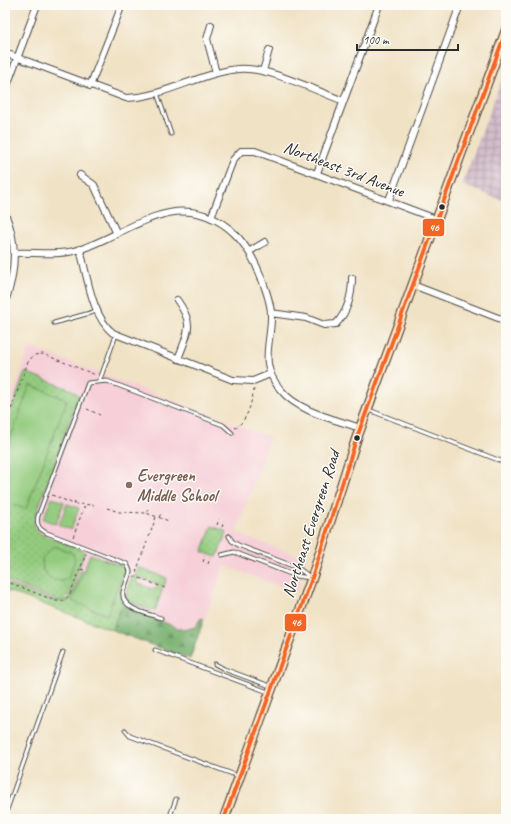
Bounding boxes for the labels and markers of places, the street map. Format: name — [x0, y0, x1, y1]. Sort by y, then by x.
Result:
unlabelled marker — [437, 202, 447, 212]
unlabelled marker — [352, 433, 362, 443]
place label: Evergreen Middle School — [137, 465, 220, 506]
marker: Evergreen Middle School — [124, 480, 134, 490]

